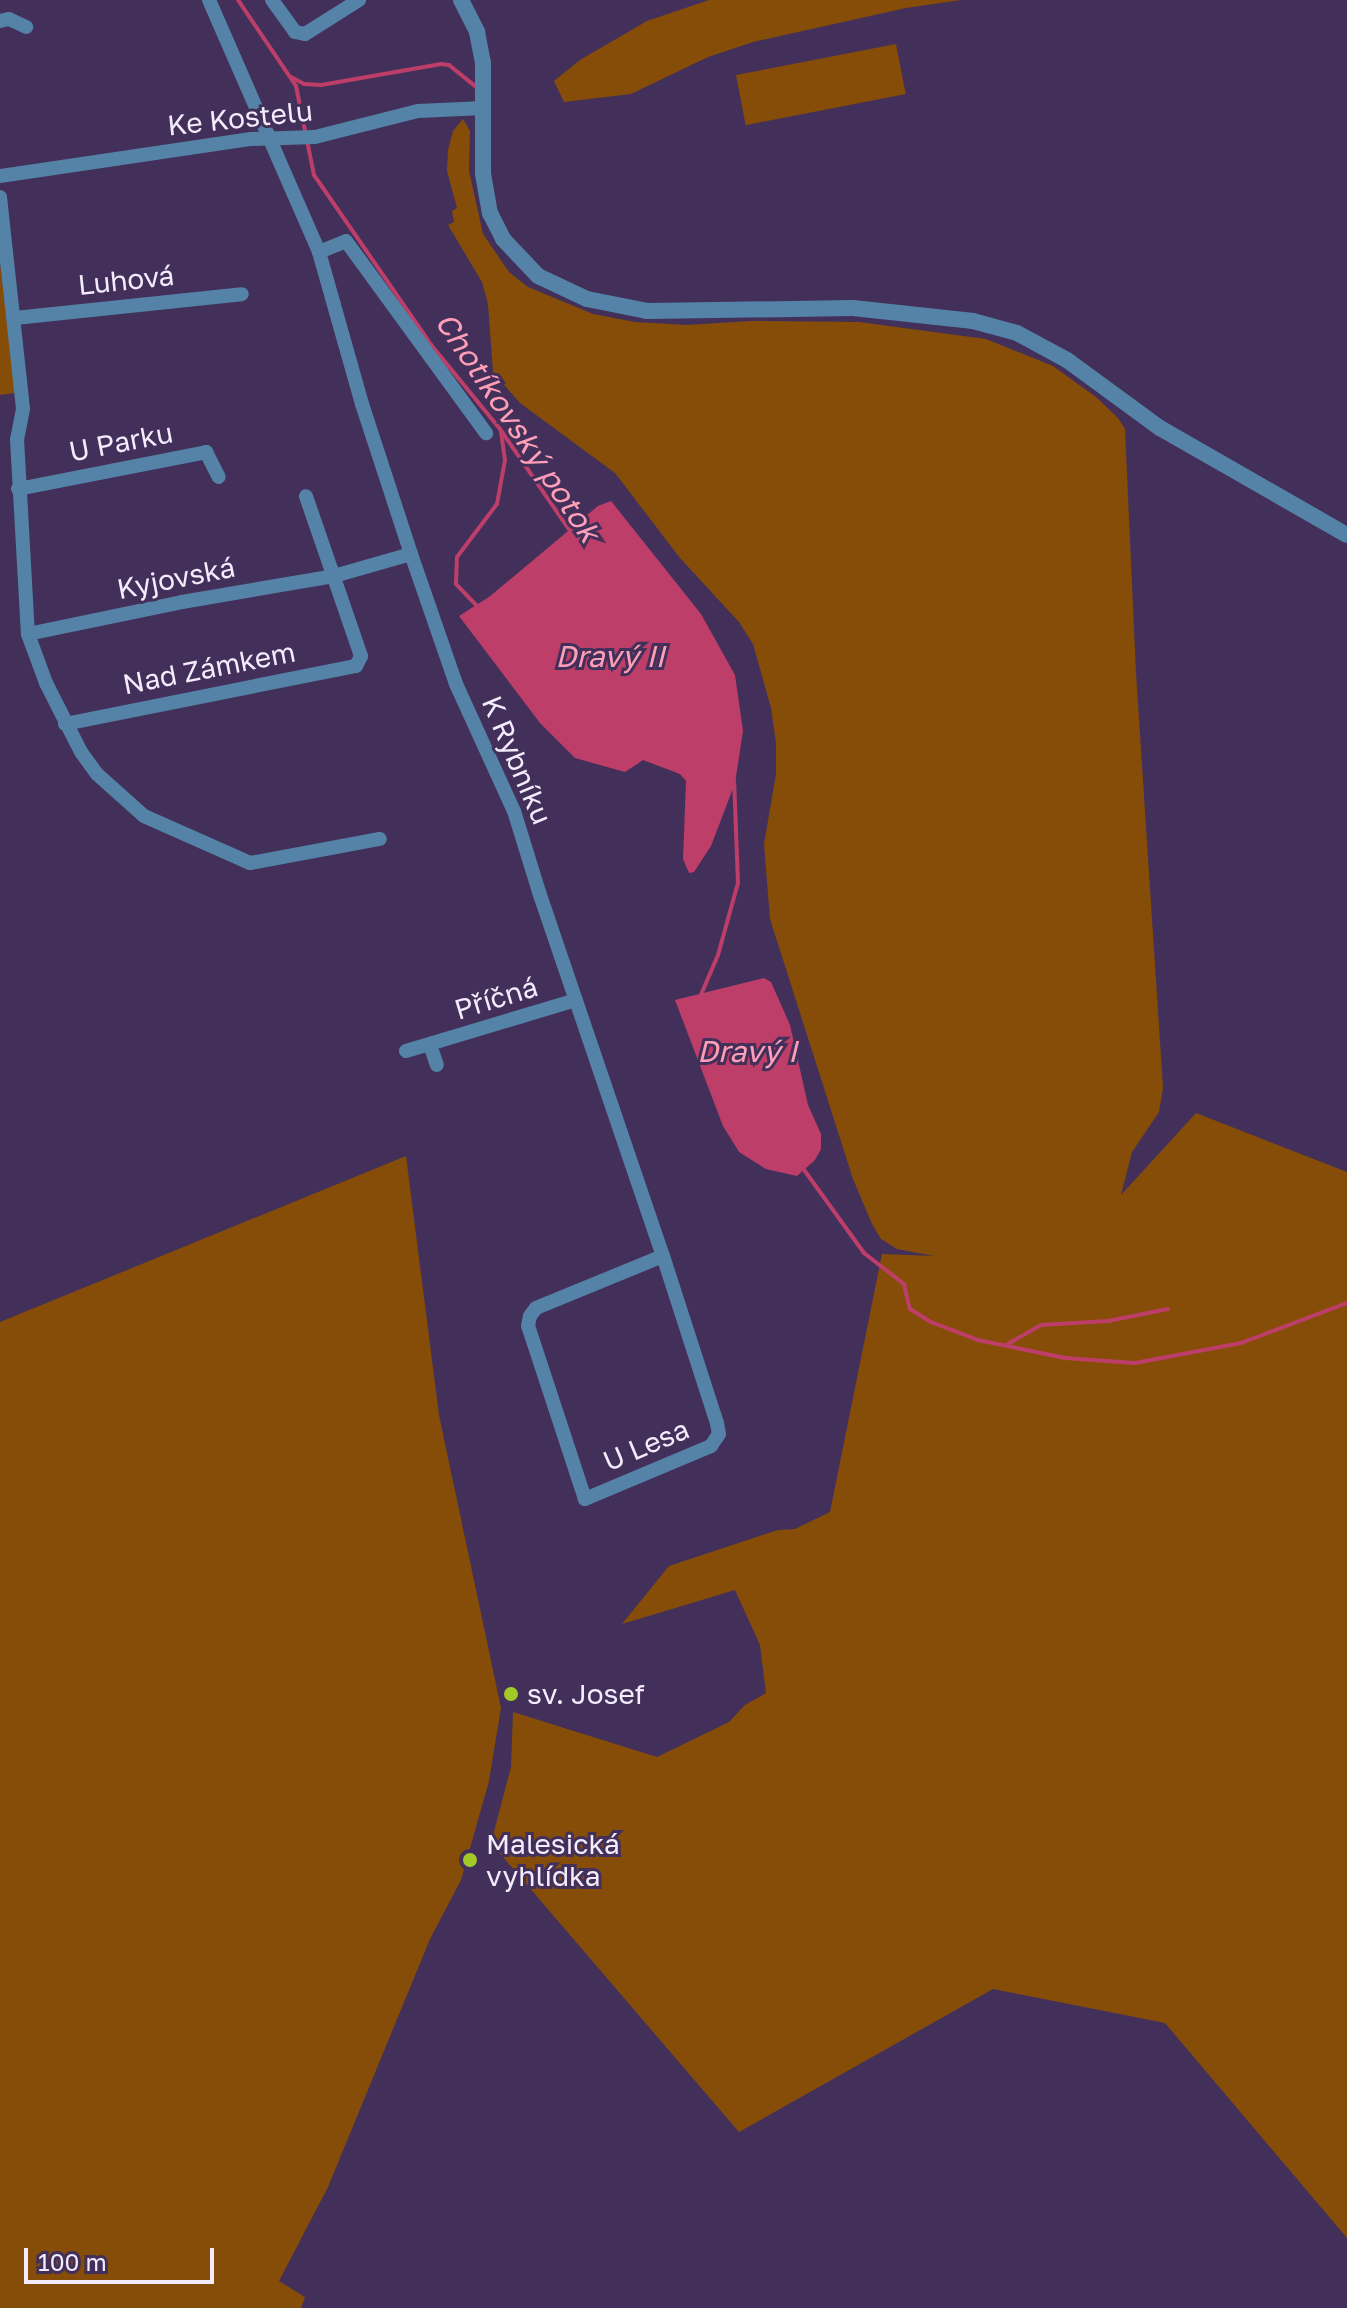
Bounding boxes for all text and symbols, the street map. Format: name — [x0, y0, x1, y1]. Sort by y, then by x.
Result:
street label: Ke Kostelu — [166, 94, 314, 142]
street label: Luhová — [76, 258, 176, 302]
water label: Chotíkovský potok — [428, 305, 608, 549]
street label: U Parku — [66, 415, 176, 469]
street label: Kyjovská — [114, 550, 238, 606]
street label: Nad Zámkem — [120, 635, 298, 701]
water label: Dravý II — [555, 638, 665, 674]
street label: K Rybníku — [475, 691, 559, 829]
street label: Příčná — [450, 969, 542, 1027]
water label: Dravý I — [697, 1033, 797, 1069]
street label: U Lesa — [598, 1412, 694, 1478]
place label: sv. Josef — [527, 1677, 645, 1711]
marker: sv. Josef — [502, 1685, 520, 1703]
place label: Malesická vyhlídka — [486, 1827, 620, 1893]
marker: Malesická vyhlídka — [461, 1851, 479, 1869]
scale bar — [28, 2232, 218, 2282]
text: 100 m — [38, 2247, 107, 2276]

